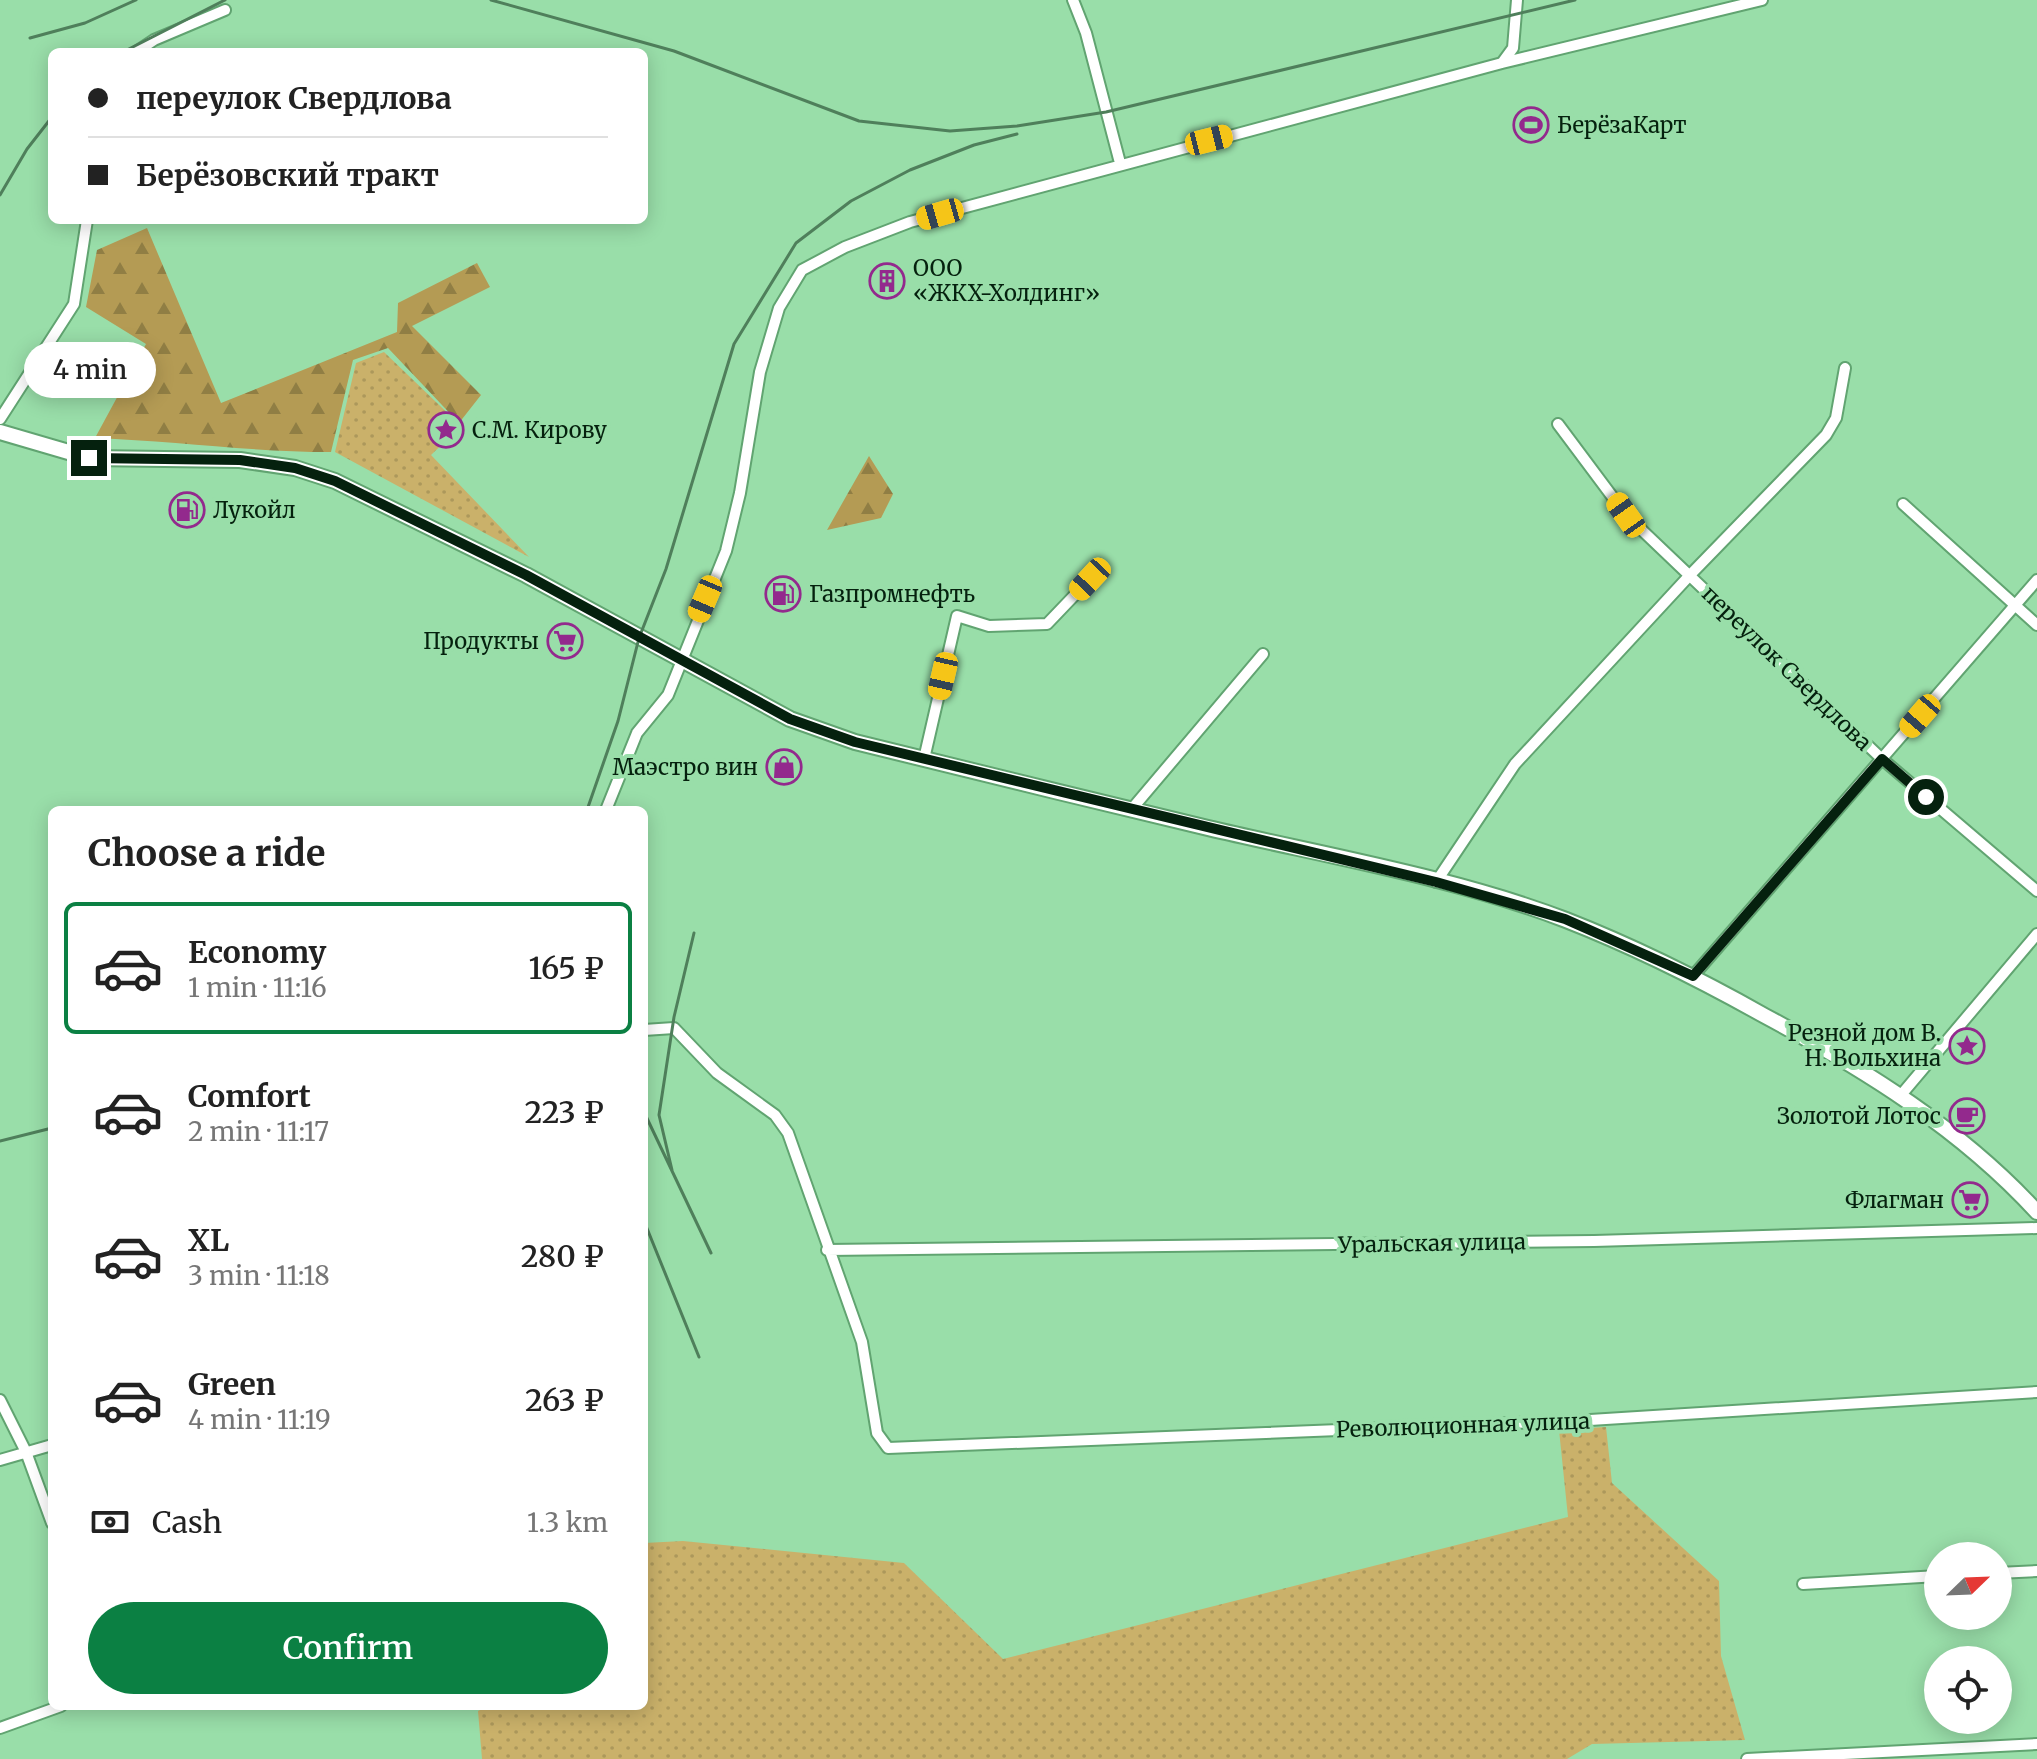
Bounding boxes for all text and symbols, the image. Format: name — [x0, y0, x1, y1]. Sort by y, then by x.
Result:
text: переулок Свердлова — [136, 79, 452, 117]
sports icon: БерёзаКарт — [1512, 106, 1550, 144]
place label: БерёзаКарт — [1557, 111, 1687, 139]
car — [1183, 123, 1235, 157]
text: Берёзовский тракт — [136, 156, 439, 194]
car — [914, 196, 966, 232]
place label: ООО «ЖКХ-Холдинг» — [913, 254, 1100, 307]
building icon: ООО «ЖКХ-Холдинг» — [868, 262, 906, 300]
callout: 4 min — [23, 342, 155, 398]
text: 4 min — [53, 353, 127, 386]
place icon: С.М. Кирову — [427, 411, 465, 449]
place label: С.М. Кирову — [472, 416, 607, 444]
route end — [71, 440, 107, 476]
car — [1602, 488, 1650, 542]
fuel station icon: Лукойл — [168, 491, 206, 529]
place label: Лукойл — [213, 496, 296, 524]
car — [1065, 553, 1115, 605]
car — [685, 572, 725, 626]
fuel station icon: Газпромнефть — [764, 575, 802, 613]
place label: Газпромнефть — [809, 580, 975, 608]
street label: переулок Свердлова — [1696, 580, 1878, 756]
supermarket icon: Продукты — [546, 622, 584, 660]
place label: Продукты — [423, 627, 539, 655]
car — [926, 650, 960, 702]
car — [1895, 690, 1945, 742]
shop icon: Маэстро вин — [765, 748, 803, 786]
place label: Маэстро вин — [612, 753, 758, 781]
route start — [1908, 779, 1944, 815]
text: Choose a ride — [88, 831, 325, 876]
icon: car — [92, 932, 164, 1004]
text: Economy — [188, 933, 326, 971]
text: 165 ₽ — [529, 949, 604, 987]
text: 1 min · 11:16 — [188, 971, 327, 1004]
place label: Резной дом В. Н. Вольхина — [1788, 1019, 1941, 1072]
place icon: Резной дом В. Н. Вольхина — [1948, 1027, 1986, 1065]
icon: car — [92, 1076, 164, 1148]
text: Comfort — [188, 1077, 311, 1115]
text: 223 ₽ — [524, 1093, 604, 1131]
cafe icon: Золотой Лотос — [1948, 1097, 1986, 1135]
place label: Золотой Лотос — [1777, 1102, 1941, 1130]
text: 2 min · 11:17 — [188, 1115, 329, 1148]
supermarket icon: Флагман — [1951, 1181, 1989, 1219]
place label: Флагман — [1845, 1186, 1944, 1214]
icon: car — [92, 1220, 164, 1292]
text: XL — [188, 1221, 229, 1259]
street label: Уральская улица — [1337, 1227, 1526, 1259]
text: 280 ₽ — [521, 1237, 604, 1275]
text: 3 min · 11:18 — [188, 1259, 330, 1292]
icon: car — [92, 1364, 164, 1436]
text: Green — [188, 1365, 276, 1403]
text: 263 ₽ — [525, 1381, 604, 1419]
text: 4 min · 11:19 — [188, 1403, 331, 1436]
street label: Революционная улица — [1335, 1407, 1591, 1443]
icon: cash — [88, 1500, 132, 1544]
text: Cash — [152, 1503, 222, 1541]
text: 1.3 km — [527, 1506, 608, 1539]
north arrow — [1924, 1542, 2012, 1630]
map controls — [1924, 1542, 2012, 1734]
button: Confirm — [88, 1602, 608, 1694]
button: locate — [1924, 1646, 2012, 1734]

